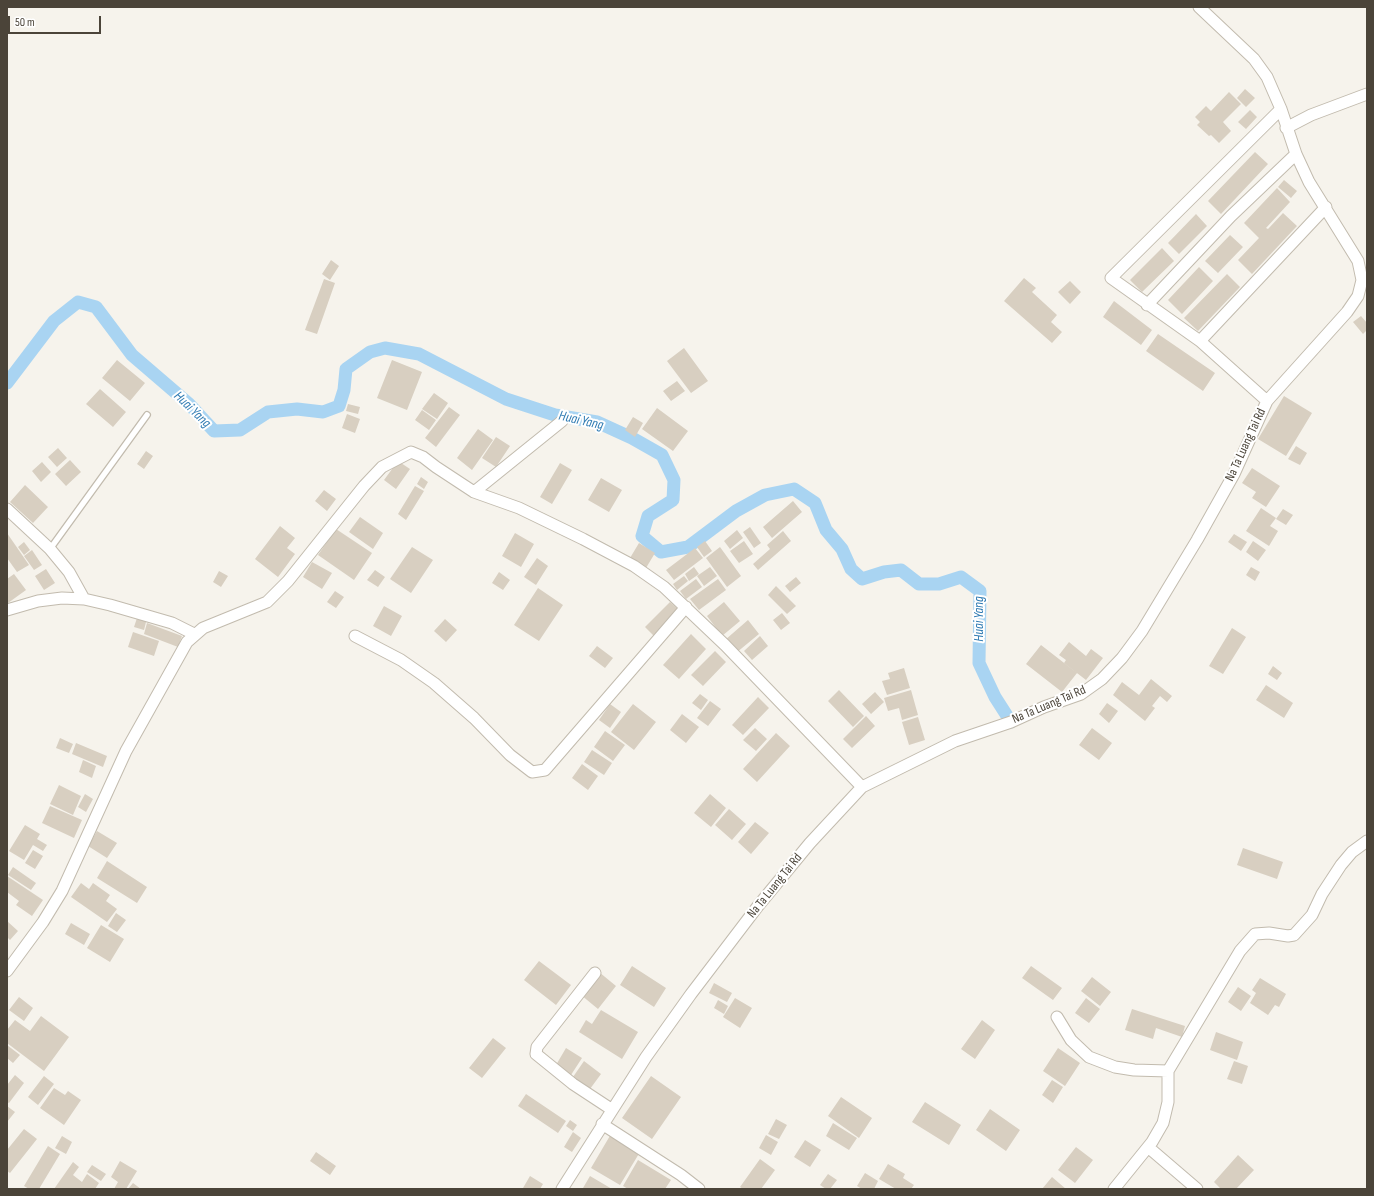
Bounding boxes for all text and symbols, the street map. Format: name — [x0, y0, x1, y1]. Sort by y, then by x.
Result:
scale bar — [10, 8, 103, 34]
text: 50 m — [15, 15, 35, 30]
water label: Huai Yang — [170, 388, 214, 432]
street label: Na Ta Luang Tai Rd — [1222, 406, 1270, 484]
water label: Huai Yang — [557, 408, 605, 434]
water label: Huai Yang — [971, 596, 987, 642]
street label: Na Ta Luang Tai Rd — [1010, 682, 1088, 728]
street label: Na Ta Luang Tai Rd — [744, 851, 806, 921]

